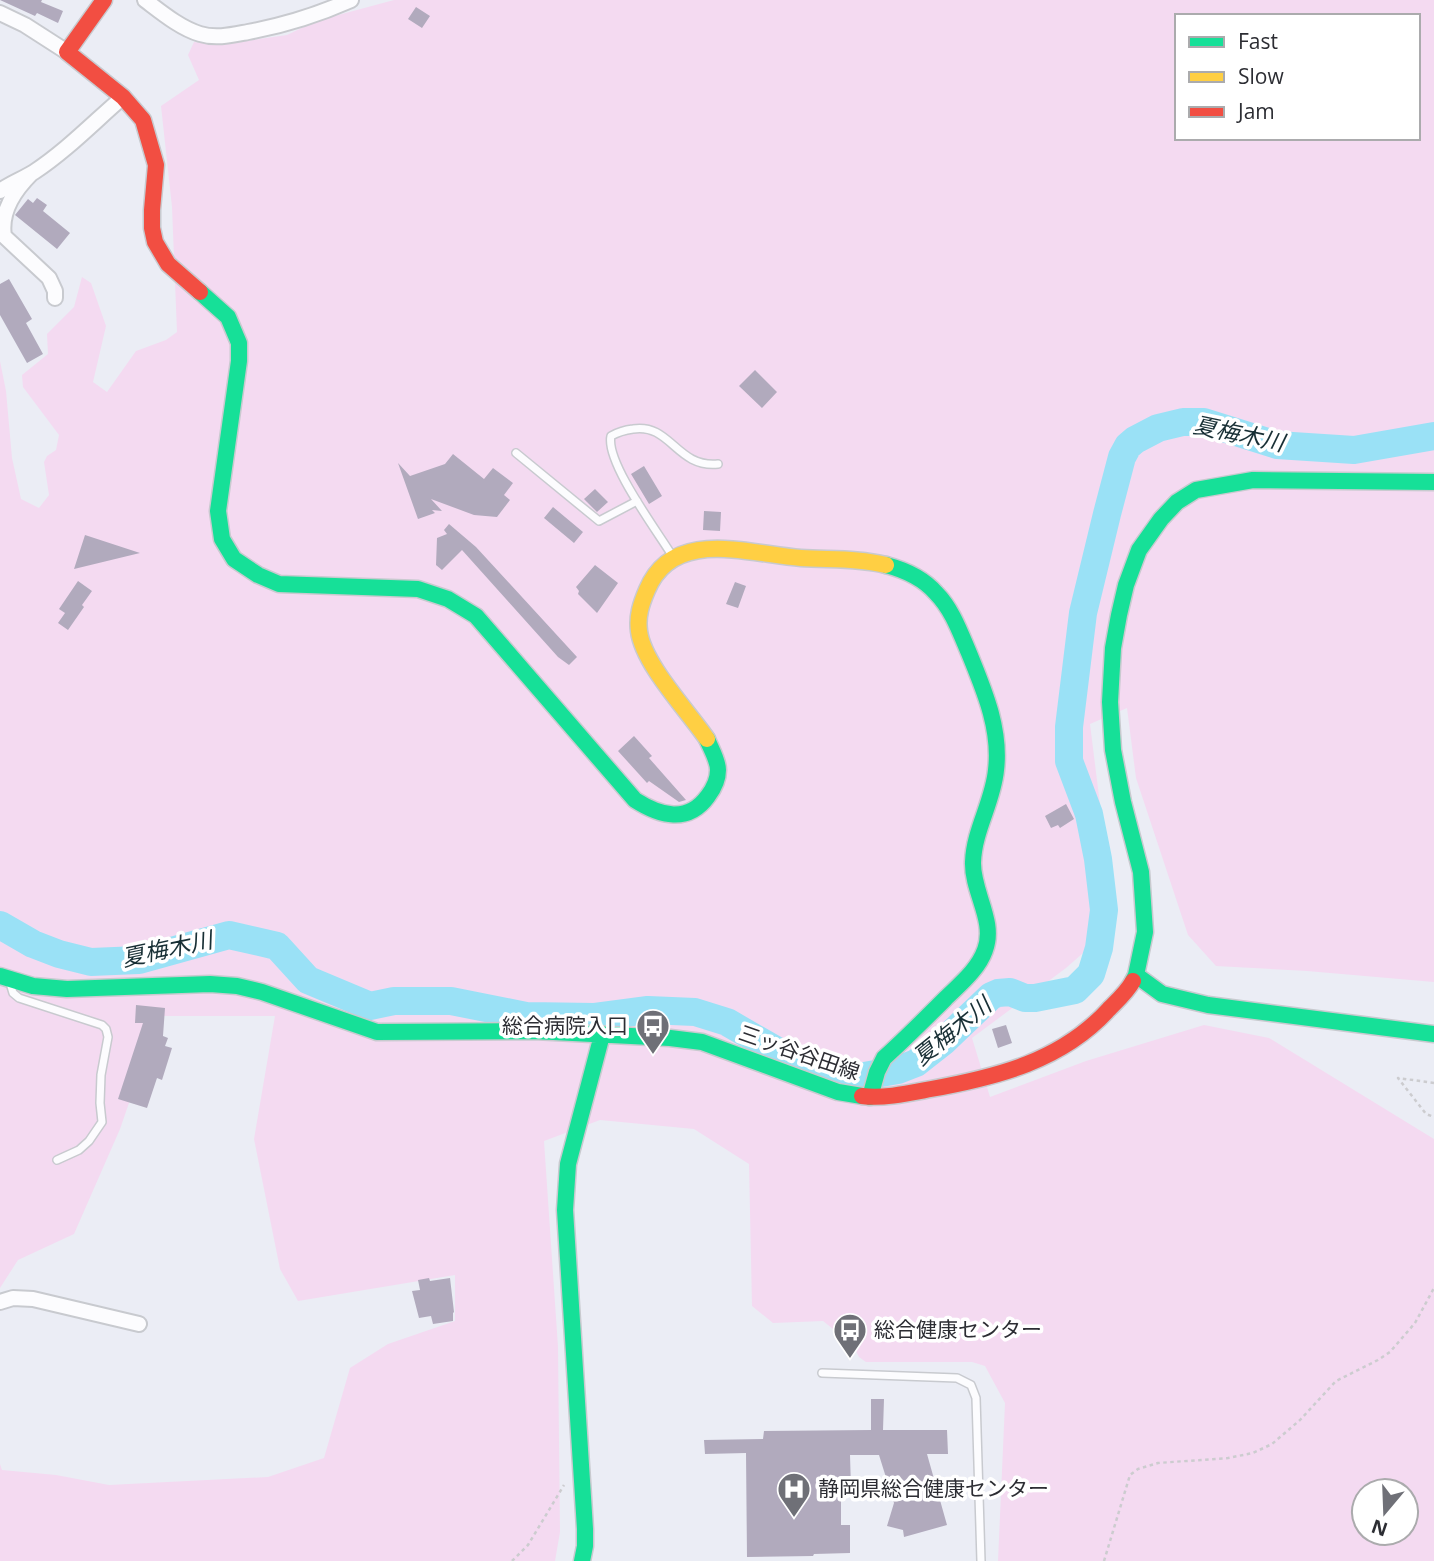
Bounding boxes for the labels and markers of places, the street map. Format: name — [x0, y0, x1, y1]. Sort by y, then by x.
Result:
bus stop icon: 総合病院入口 — [634, 1007, 672, 1056]
place label: 総合病院入口 — [502, 1011, 628, 1039]
bus stop icon: 総合健康センター — [831, 1311, 869, 1360]
place label: 総合健康センター — [874, 1315, 1042, 1343]
hospital icon: 静岡県総合健康センター — [775, 1470, 813, 1519]
place label: 静岡県総合健康センター — [818, 1474, 1049, 1502]

